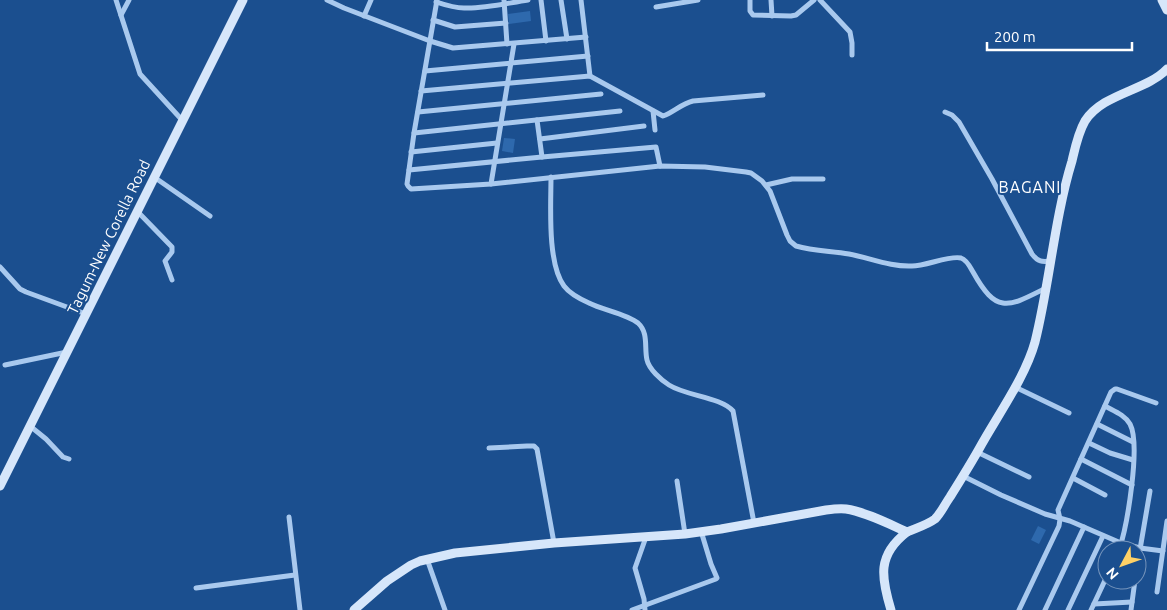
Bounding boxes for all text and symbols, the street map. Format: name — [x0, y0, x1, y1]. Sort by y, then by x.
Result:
scale bar — [987, 20, 1132, 52]
text: 200 m — [994, 28, 1036, 45]
street label: Tagum-New Corella Road — [64, 157, 153, 317]
district label: BAGANI — [999, 178, 1061, 196]
north arrow — [1097, 540, 1147, 590]
text: N — [1103, 564, 1122, 583]

